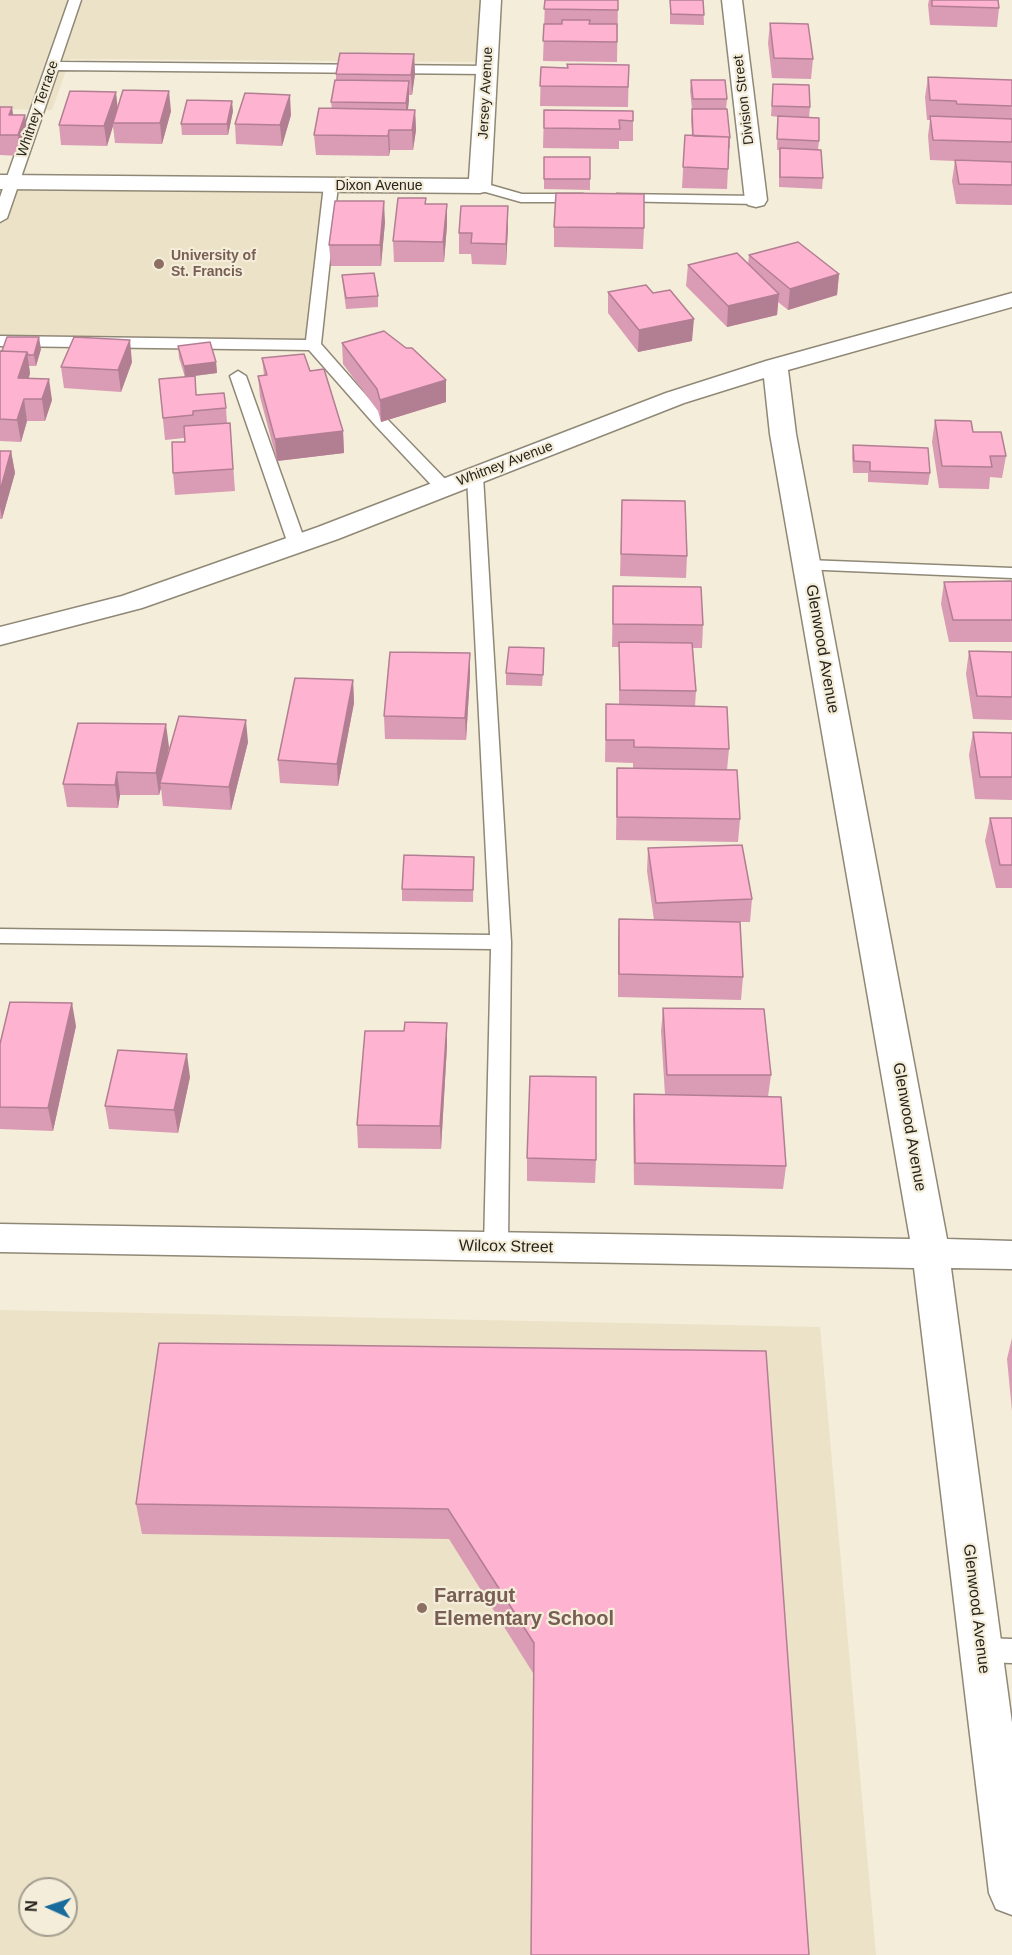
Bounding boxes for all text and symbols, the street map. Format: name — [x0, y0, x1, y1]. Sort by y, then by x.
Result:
street label: Jersey Avenue — [475, 46, 497, 140]
street label: Division Street — [730, 54, 758, 146]
street label: Whitney Terrace — [14, 58, 62, 160]
street label: Dixon Avenue — [336, 178, 422, 194]
place label: University of St. Francis — [171, 248, 256, 280]
marker: University of St. Francis — [152, 257, 166, 271]
street label: Whitney Avenue — [455, 438, 555, 490]
street label: Glenwood Avenue — [801, 583, 843, 715]
street label: Glenwood Avenue — [888, 1061, 930, 1193]
street label: Wilcox Street — [459, 1237, 553, 1257]
street label: Glenwood Avenue — [959, 1543, 993, 1675]
place label: Farragut Elementary School — [434, 1584, 614, 1631]
marker: Farragut Elementary School — [415, 1601, 429, 1615]
north arrow — [18, 1877, 78, 1937]
text: N — [23, 1900, 40, 1912]

